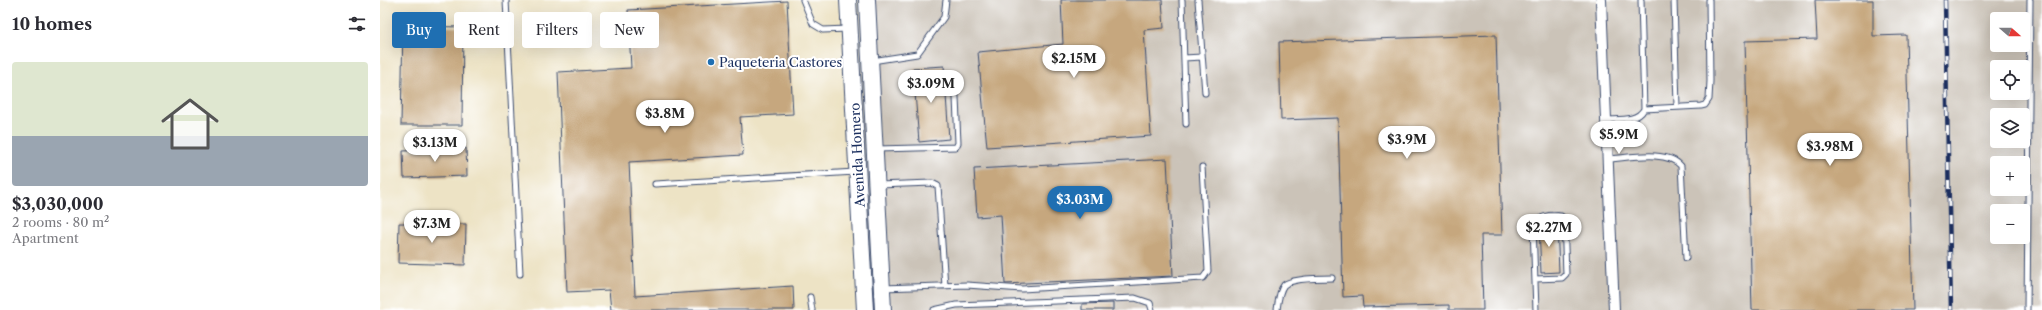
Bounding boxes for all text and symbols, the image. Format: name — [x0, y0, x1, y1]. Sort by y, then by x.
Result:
chip: Buy — [392, 12, 446, 48]
chip: Rent — [454, 12, 514, 48]
chip: Filters — [522, 12, 592, 48]
chip: New — [600, 12, 659, 48]
north arrow — [1990, 12, 2030, 52]
map controls — [1990, 12, 2030, 244]
icon: filters — [346, 13, 368, 35]
text: 10 homes — [12, 14, 92, 34]
pin: $2.15M — [1041, 45, 1107, 79]
text: $2.15M — [1051, 50, 1097, 66]
place label: Paqueteria Castores — [719, 54, 842, 70]
marker: Paqueteria Castores — [706, 57, 716, 67]
button: locate — [1990, 60, 2030, 100]
pin: $3.09M — [898, 70, 964, 104]
text: $3.09M — [907, 75, 955, 91]
icon: home — [154, 88, 226, 160]
pin: $3.8M — [637, 100, 693, 134]
street label: Avenida Homero — [846, 102, 868, 209]
text: $3.8M — [645, 105, 685, 121]
button: layers — [1990, 108, 2030, 148]
pin: $5.9M — [1591, 121, 1647, 155]
pin: $3.9M — [1379, 126, 1435, 160]
text: $5.9M — [1599, 126, 1639, 142]
pin: $3.13M — [402, 129, 468, 163]
text: $3.9M — [1387, 131, 1427, 147]
pin: $3.98M — [1797, 133, 1863, 167]
text: $3.13M — [412, 134, 458, 150]
text: $3.98M — [1806, 138, 1854, 154]
button: + — [1990, 156, 2030, 196]
pin: $3.03M — [1047, 186, 1113, 220]
text: $3.03M — [1056, 191, 1104, 207]
text: $3,030,000 — [12, 194, 104, 214]
button: − — [1990, 204, 2030, 244]
pin: $7.3M — [404, 210, 460, 244]
text: 2 rooms · 80 m² — [12, 214, 109, 230]
pin: $2.27M — [1516, 214, 1582, 248]
text: $7.3M — [413, 215, 451, 231]
text: $2.27M — [1526, 219, 1572, 235]
text: Apartment — [12, 230, 79, 246]

